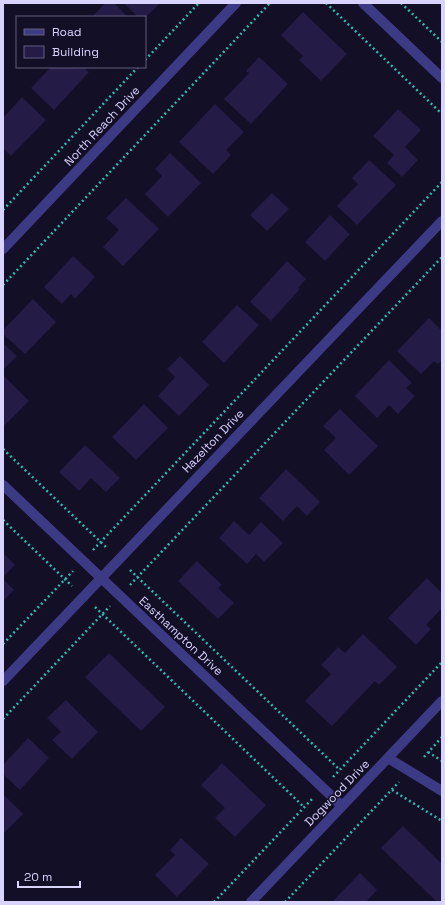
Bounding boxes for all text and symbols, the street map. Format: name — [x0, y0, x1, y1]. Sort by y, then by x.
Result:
legend — [16, 16, 146, 68]
text: Road — [52, 24, 81, 40]
text: Building — [52, 44, 99, 60]
street label: North Reach Drive — [61, 83, 143, 169]
street label: Hazelton Drive — [179, 406, 247, 476]
street label: Easthampton Drive — [136, 593, 226, 679]
street label: Dogwood Drive — [301, 756, 373, 830]
scale bar — [18, 863, 80, 889]
text: 20 m — [24, 869, 52, 885]

